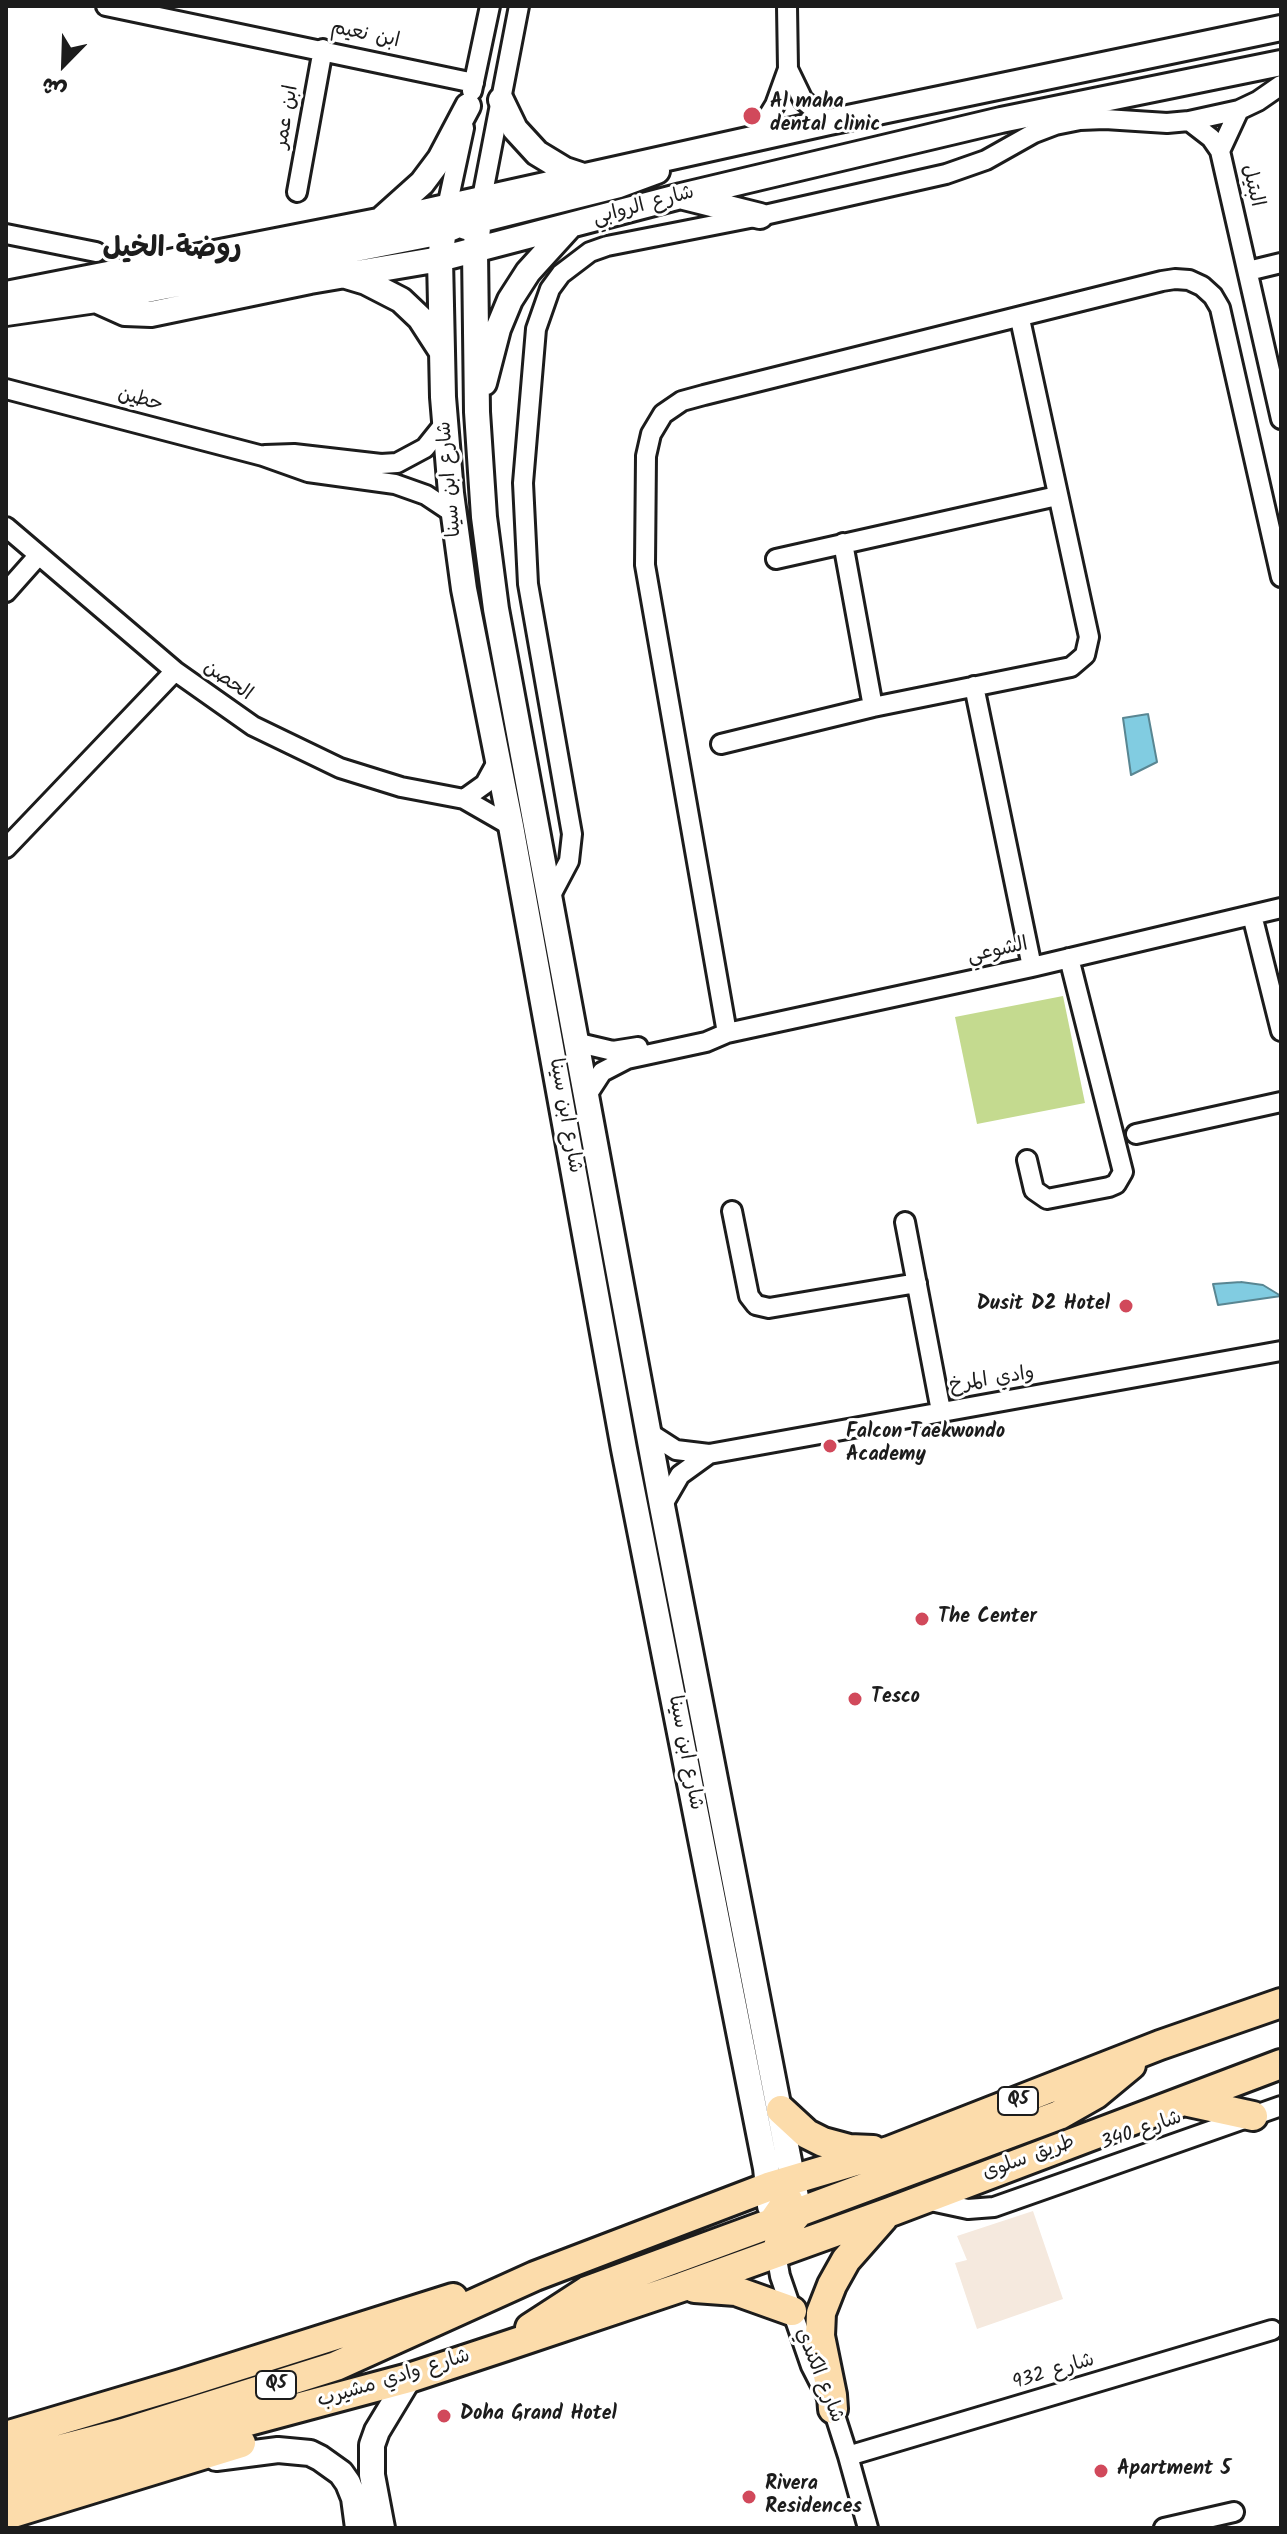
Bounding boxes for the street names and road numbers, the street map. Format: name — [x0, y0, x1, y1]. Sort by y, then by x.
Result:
street label: ابن نعيم — [328, 17, 402, 55]
street label: ابن عمر — [271, 84, 305, 150]
street label: البتيل — [1235, 163, 1267, 209]
street label: شارع الروابي — [591, 182, 697, 232]
street label: حطين — [115, 383, 165, 419]
street label: شارع ابن سينا — [434, 420, 468, 538]
street label: الحصن — [198, 657, 256, 707]
street label: الشوعي — [966, 934, 1030, 970]
street label: شارع ابن سينا — [542, 1057, 586, 1175]
street label: وادي المرخ — [948, 1362, 1036, 1400]
street label: شارع ابن سينا — [661, 1694, 707, 1812]
road number: Q5 — [998, 2087, 1038, 2115]
street label: شارع 340 — [1099, 2107, 1185, 2157]
street label: طريق سلوى — [980, 2131, 1078, 2187]
street label: شارع الكندي — [788, 2325, 848, 2427]
street label: شارع وادي مشيرب — [315, 2345, 473, 2415]
street label: شارع 932 — [1010, 2349, 1098, 2397]
road number: Q5 — [256, 2371, 296, 2399]

